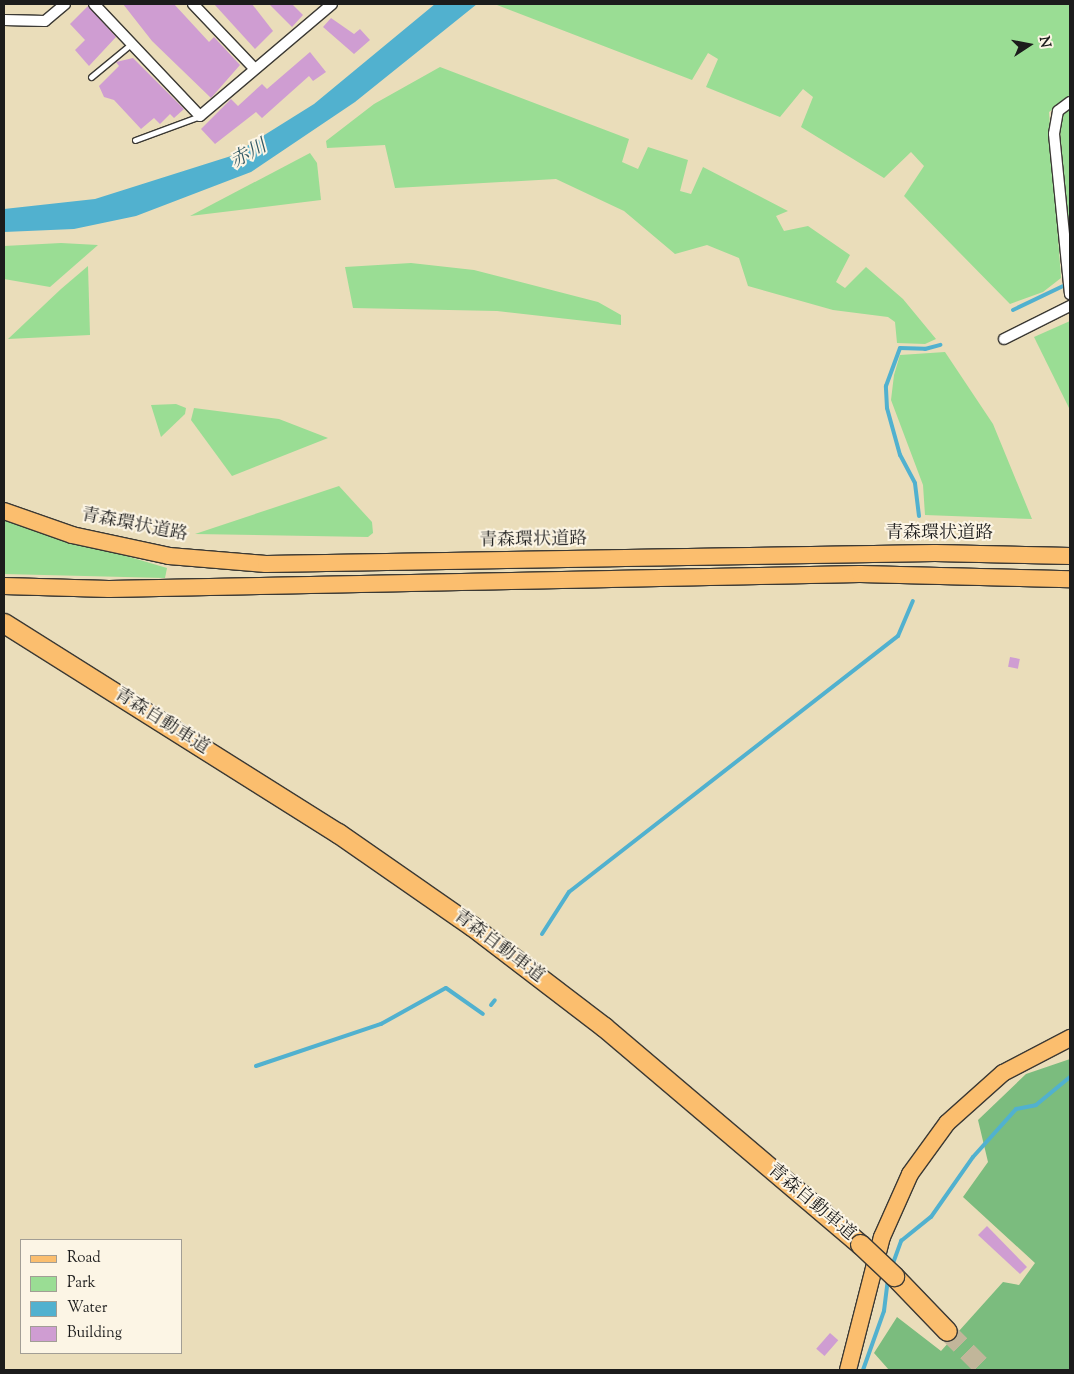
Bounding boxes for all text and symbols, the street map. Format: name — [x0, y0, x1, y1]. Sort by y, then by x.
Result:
north arrow — [1004, 20, 1054, 70]
text: N — [1033, 35, 1055, 50]
water label: 赤川 — [227, 136, 271, 174]
street label: 青森環状道路 — [79, 505, 189, 547]
street label: 青森環状道路 — [885, 523, 993, 545]
street label: 青森環状道路 — [479, 529, 587, 553]
street label: 青森自動車道 — [109, 684, 213, 760]
street label: 青森自動車道 — [448, 906, 548, 988]
street label: 青森自動車道 — [763, 1160, 859, 1246]
legend — [20, 1239, 182, 1354]
text: Road — [67, 1248, 101, 1269]
text: Park — [67, 1273, 96, 1294]
text: Water — [67, 1298, 107, 1319]
text: Building — [67, 1323, 122, 1344]

